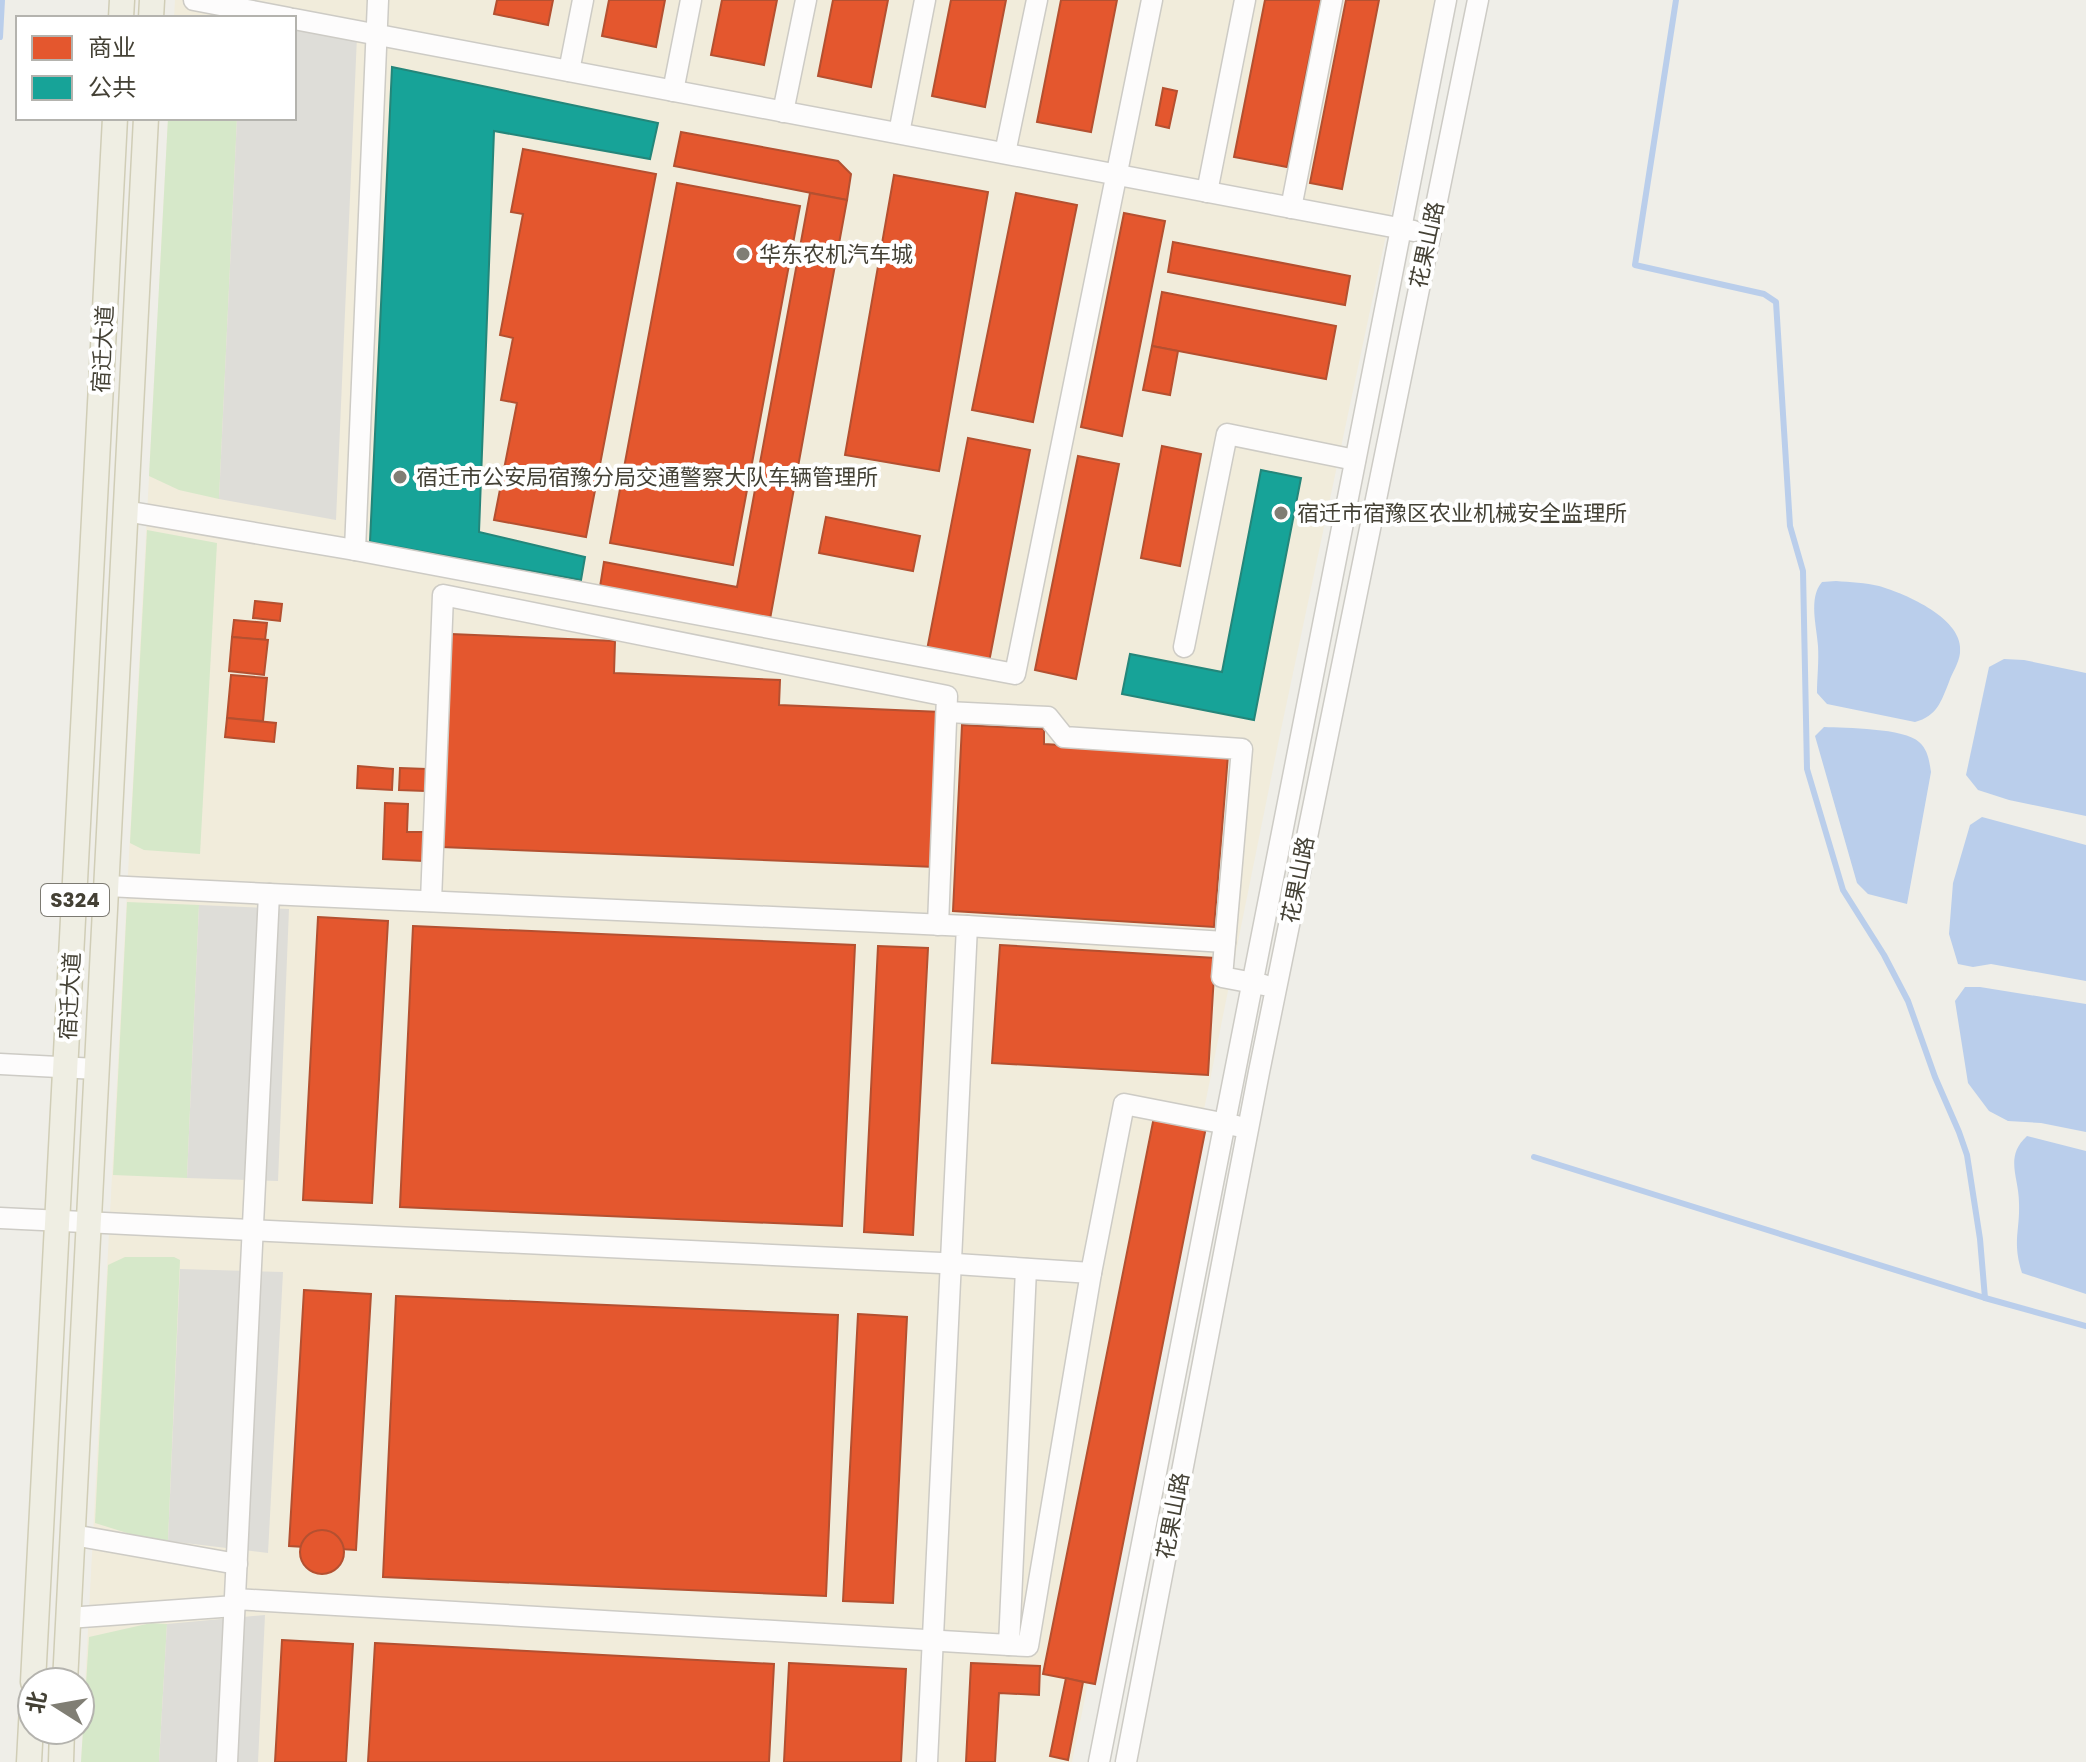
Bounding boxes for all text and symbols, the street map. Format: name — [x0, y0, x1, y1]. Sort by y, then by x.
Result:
legend — [16, 16, 296, 120]
text: 商业 — [88, 31, 136, 64]
text: 公共 — [88, 71, 136, 104]
street label: 花果山路 — [1403, 199, 1451, 291]
place label: 华东农机汽车城 — [759, 239, 913, 270]
marker: 华东农机汽车城 — [734, 245, 752, 263]
street label: 宿迁大道 — [85, 304, 121, 394]
place label: 宿迁市公安局宿豫分局交通警察大队车辆管理所 — [416, 462, 878, 493]
marker: 宿迁市公安局宿豫分局交通警察大队车辆管理所 — [391, 468, 409, 486]
place label: 宿迁市宿豫区农业机械安全监理所 — [1297, 498, 1627, 529]
marker: 宿迁市宿豫区农业机械安全监理所 — [1272, 504, 1290, 522]
street label: 花果山路 — [1274, 834, 1322, 926]
road number: S324 — [41, 884, 109, 916]
street label: 宿迁大道 — [52, 951, 88, 1041]
street label: 花果山路 — [1149, 1470, 1197, 1562]
north arrow — [16, 1666, 96, 1746]
text: 北 — [20, 1689, 54, 1716]

